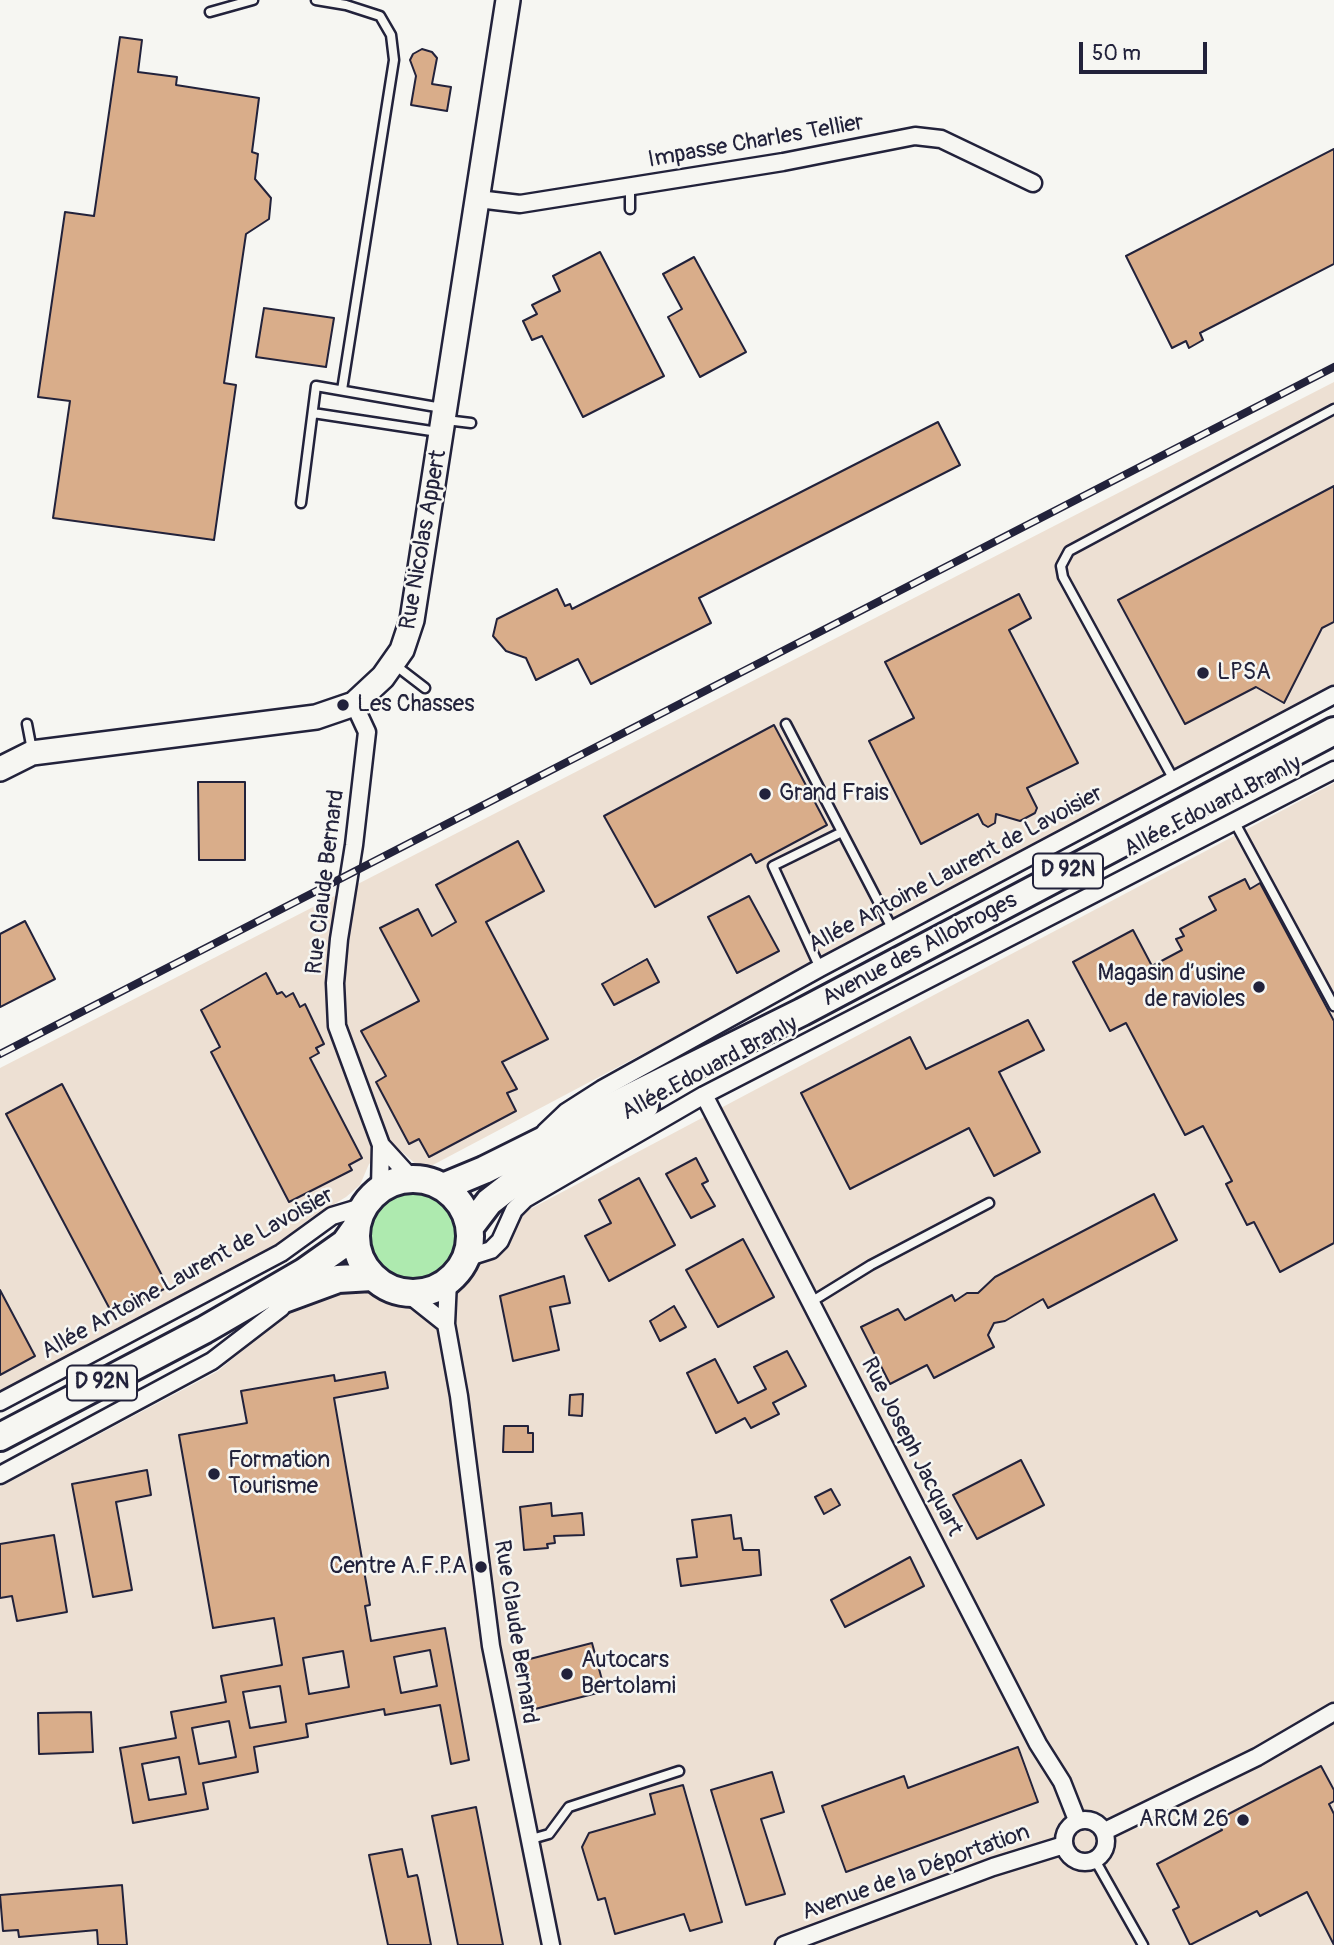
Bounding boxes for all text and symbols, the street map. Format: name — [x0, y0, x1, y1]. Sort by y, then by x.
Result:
scale bar — [1082, 28, 1210, 72]
text: 50 m — [1092, 40, 1141, 67]
street label: Impasse Charles Tellier — [646, 109, 866, 175]
street label: Rue Nicolas Appert — [395, 448, 453, 632]
place label: LPSA — [1217, 659, 1271, 687]
marker: LPSA — [1195, 665, 1211, 681]
place label: Les Chasses — [357, 691, 474, 719]
marker: Les Chasses — [335, 697, 351, 713]
street label: Allée Edouard Branly — [1120, 750, 1306, 864]
place label: Grand Frais — [779, 780, 889, 808]
street label: Allée Antoine Laurent de Lavoisier — [804, 780, 1108, 960]
marker: Grand Frais — [757, 786, 773, 802]
street label: Rue Claude Bernard — [301, 788, 351, 976]
road number: D 92N — [1033, 854, 1103, 888]
street label: Avenue des Allobroges — [818, 887, 1022, 1013]
place label: Magasin d’usine de ravioles — [1097, 960, 1245, 1014]
marker: Magasin d’usine de ravioles — [1251, 979, 1267, 995]
street label: Allée Edouard Branly — [617, 1011, 803, 1127]
street label: Allée Antoine Laurent de Lavoisier — [37, 1182, 339, 1366]
street label: Rue Joseph Jacquart — [854, 1353, 968, 1541]
road number: D 92N — [67, 1366, 137, 1400]
place label: Formation Tourisme — [228, 1447, 330, 1501]
marker: Formation Tourisme — [206, 1466, 222, 1482]
street label: Rue Claude Bernard — [487, 1538, 543, 1726]
place label: Centre A.F.P.A — [329, 1553, 467, 1581]
marker: Centre A.F.P.A — [473, 1559, 489, 1575]
place label: Autocars Bertolami — [581, 1647, 676, 1701]
marker: Autocars Bertolami — [559, 1666, 575, 1682]
place label: ARCM 26 — [1139, 1806, 1229, 1834]
marker: ARCM 26 — [1235, 1812, 1251, 1828]
street label: Avenue de la Déportation — [798, 1819, 1034, 1927]

